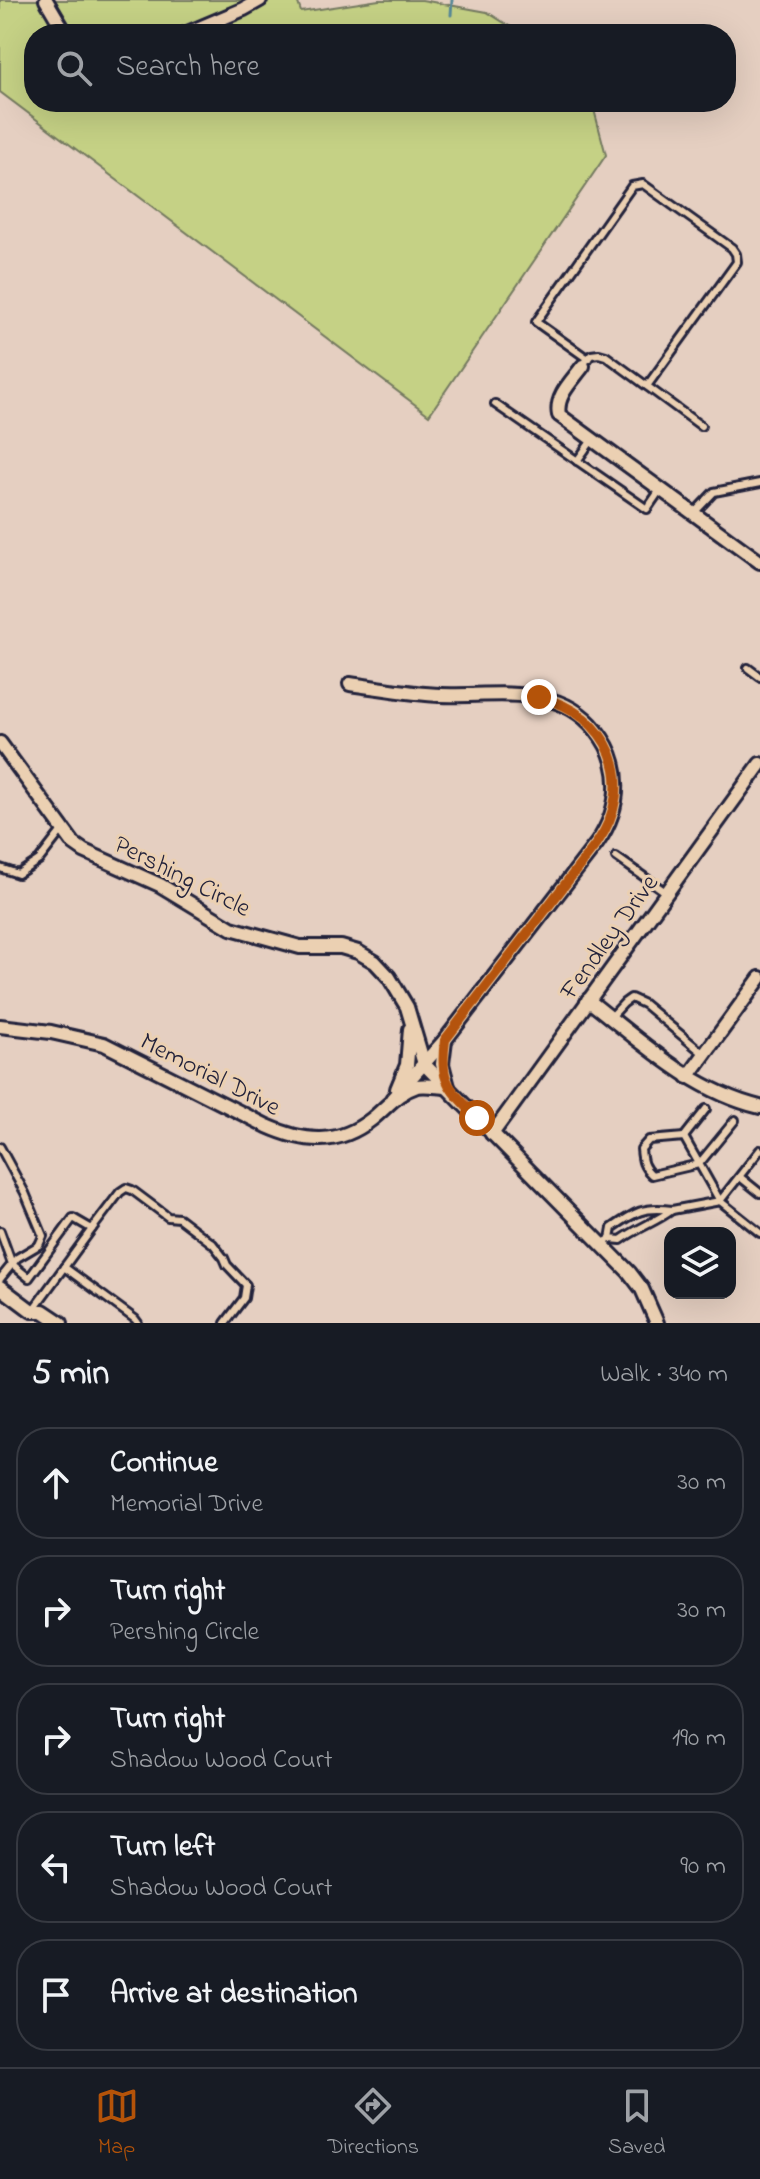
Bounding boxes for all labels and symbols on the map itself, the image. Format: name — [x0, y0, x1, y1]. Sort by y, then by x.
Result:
route end — [521, 679, 557, 715]
street label: Pershing Circle — [107, 827, 257, 929]
street label: Fendley Drive — [551, 867, 669, 1009]
street label: Memorial Drive — [133, 1024, 287, 1128]
route start — [459, 1100, 495, 1136]

